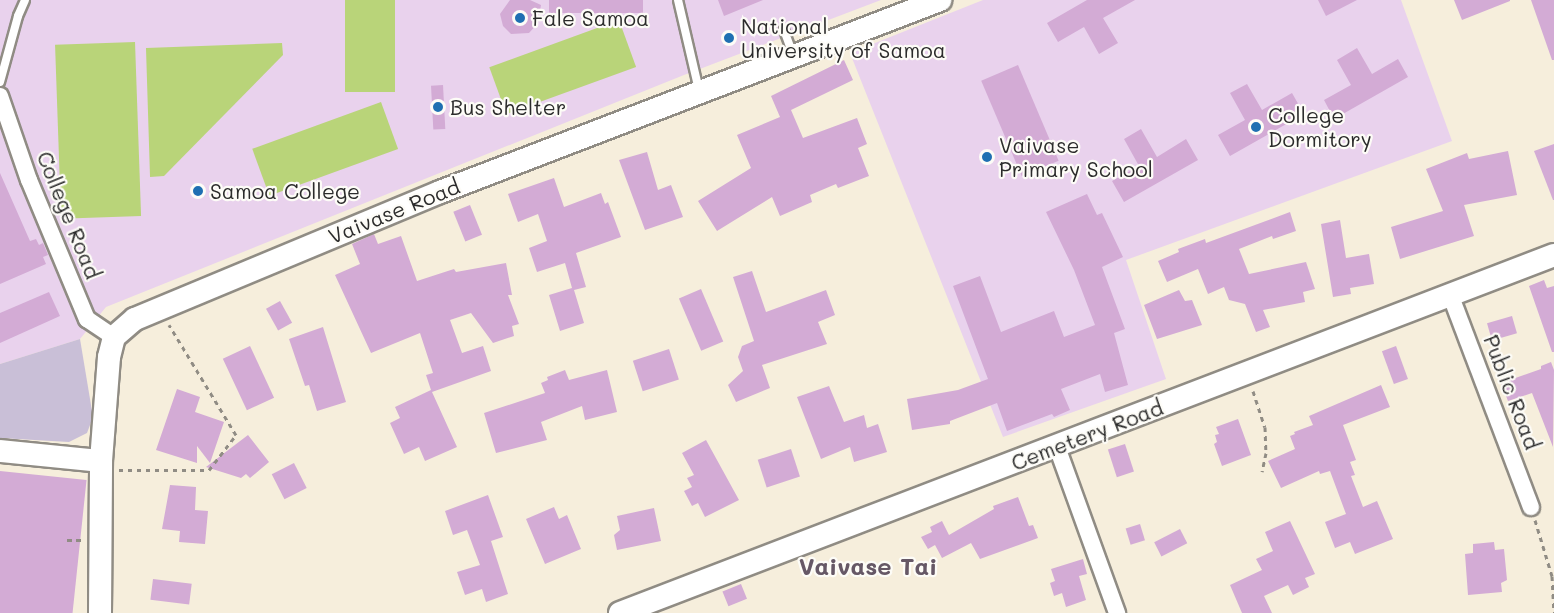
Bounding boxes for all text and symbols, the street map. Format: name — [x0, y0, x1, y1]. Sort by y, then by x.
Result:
place label: Fale Samoa — [532, 5, 649, 31]
marker: Fale Samoa — [513, 11, 527, 25]
place label: National University of Samoa — [741, 13, 946, 63]
marker: National University of Samoa — [722, 31, 736, 45]
place label: Bus Shelter — [450, 94, 566, 120]
marker: Bus Shelter — [431, 100, 445, 114]
place label: College Dormitory — [1268, 102, 1372, 152]
marker: College Dormitory — [1249, 120, 1263, 134]
place label: Vaivase Primary School — [999, 132, 1153, 182]
street label: College Road — [32, 148, 106, 282]
marker: Vaivase Primary School — [980, 150, 994, 164]
street label: Vaivase Road — [325, 173, 463, 249]
place label: Samoa College — [210, 178, 360, 204]
marker: Samoa College — [191, 184, 205, 198]
street label: Public Road — [1479, 331, 1545, 453]
street label: Cemetery Road — [1008, 394, 1166, 476]
district label: Vaivase Tai — [799, 552, 937, 580]

